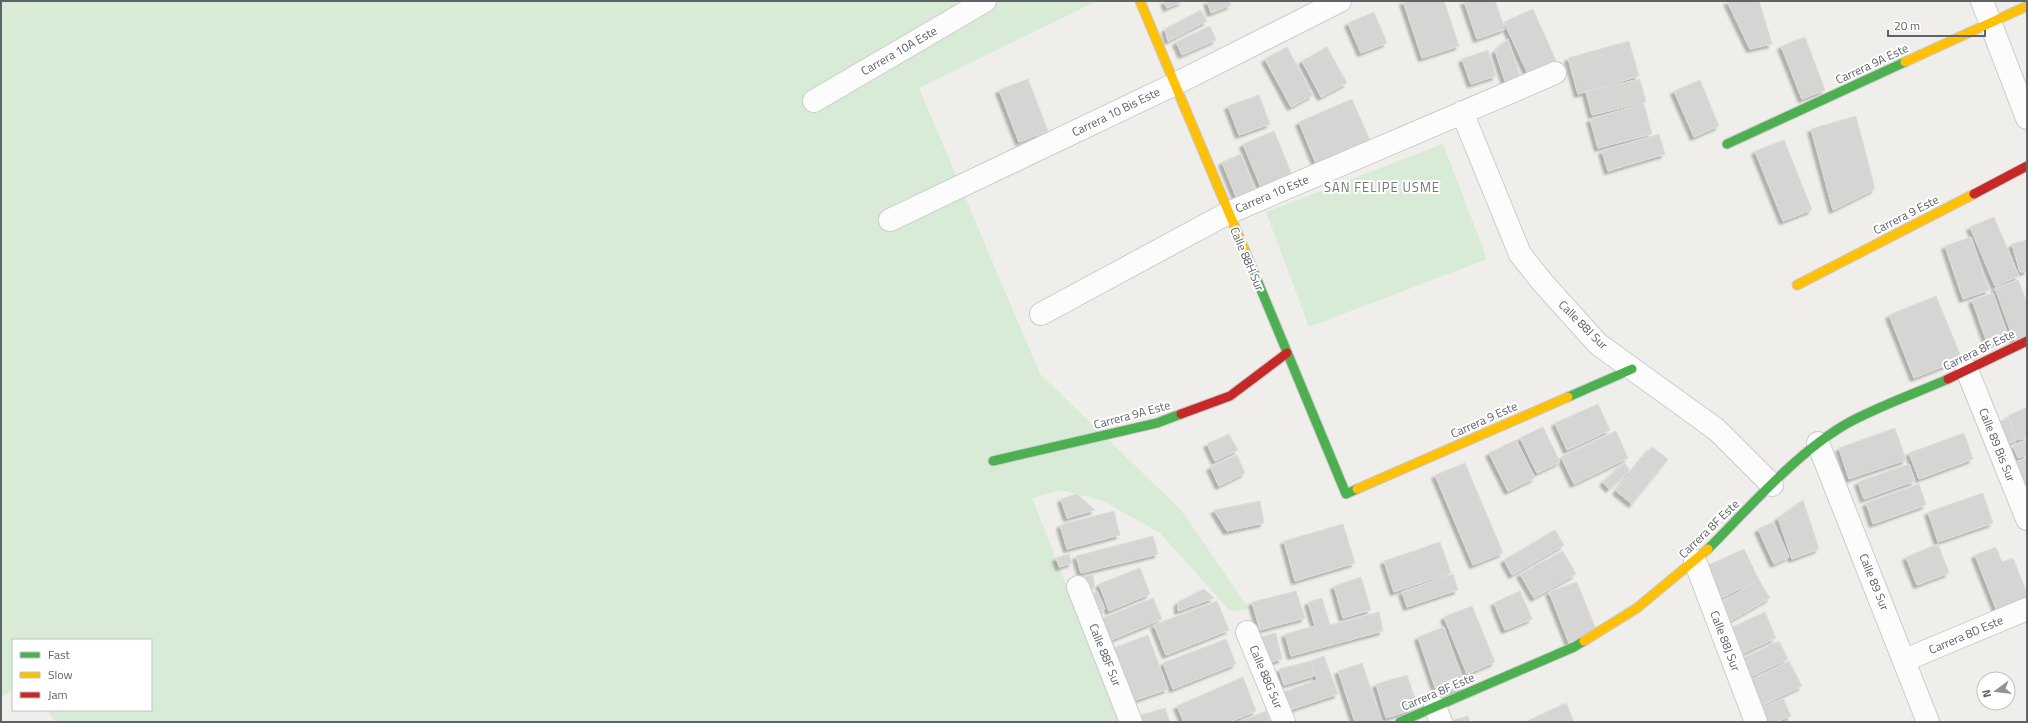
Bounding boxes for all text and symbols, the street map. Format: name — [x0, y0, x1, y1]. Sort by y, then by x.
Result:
scale bar — [1888, 12, 1985, 38]
text: 20 m — [1894, 16, 1920, 35]
street label: Carrera 10A Este — [857, 21, 940, 80]
street label: Carrera 9A Este — [1832, 38, 1911, 89]
street label: Carrera 10 Bis Este — [1068, 82, 1163, 141]
street label: Carrera 10 Este — [1232, 170, 1311, 218]
district label: SAN FELIPE USME — [1324, 177, 1440, 197]
street label: Carrera 9 Este — [1870, 190, 1942, 239]
street label: Calle 88H Sur — [1225, 224, 1269, 294]
street label: Calle 88J Sur — [1554, 296, 1612, 354]
street label: Carrera 8F Este — [1940, 324, 2018, 375]
street label: Carrera 9A Este — [1091, 395, 1172, 434]
street label: Carrera 9 Este — [1447, 396, 1520, 443]
street label: Calle 89 Bis Sur — [1974, 405, 2021, 485]
street label: Carrera 8F Este — [1674, 495, 1743, 562]
street label: Calle 89 Sur — [1854, 550, 1894, 613]
street label: Calle 88J Sur — [1705, 608, 1746, 674]
street label: Carrera 8D Este — [1926, 610, 2006, 659]
street label: Calle 88F Sur — [1084, 621, 1127, 689]
legend — [12, 639, 152, 711]
street label: Calle 88G Sur — [1245, 642, 1288, 711]
text: Fast — [48, 645, 71, 664]
text: Slow — [48, 665, 73, 684]
street label: Carrera 8F Este — [1398, 668, 1477, 715]
north arrow — [1976, 671, 2016, 711]
text: Jam — [48, 685, 68, 704]
text: N — [1978, 688, 1995, 699]

